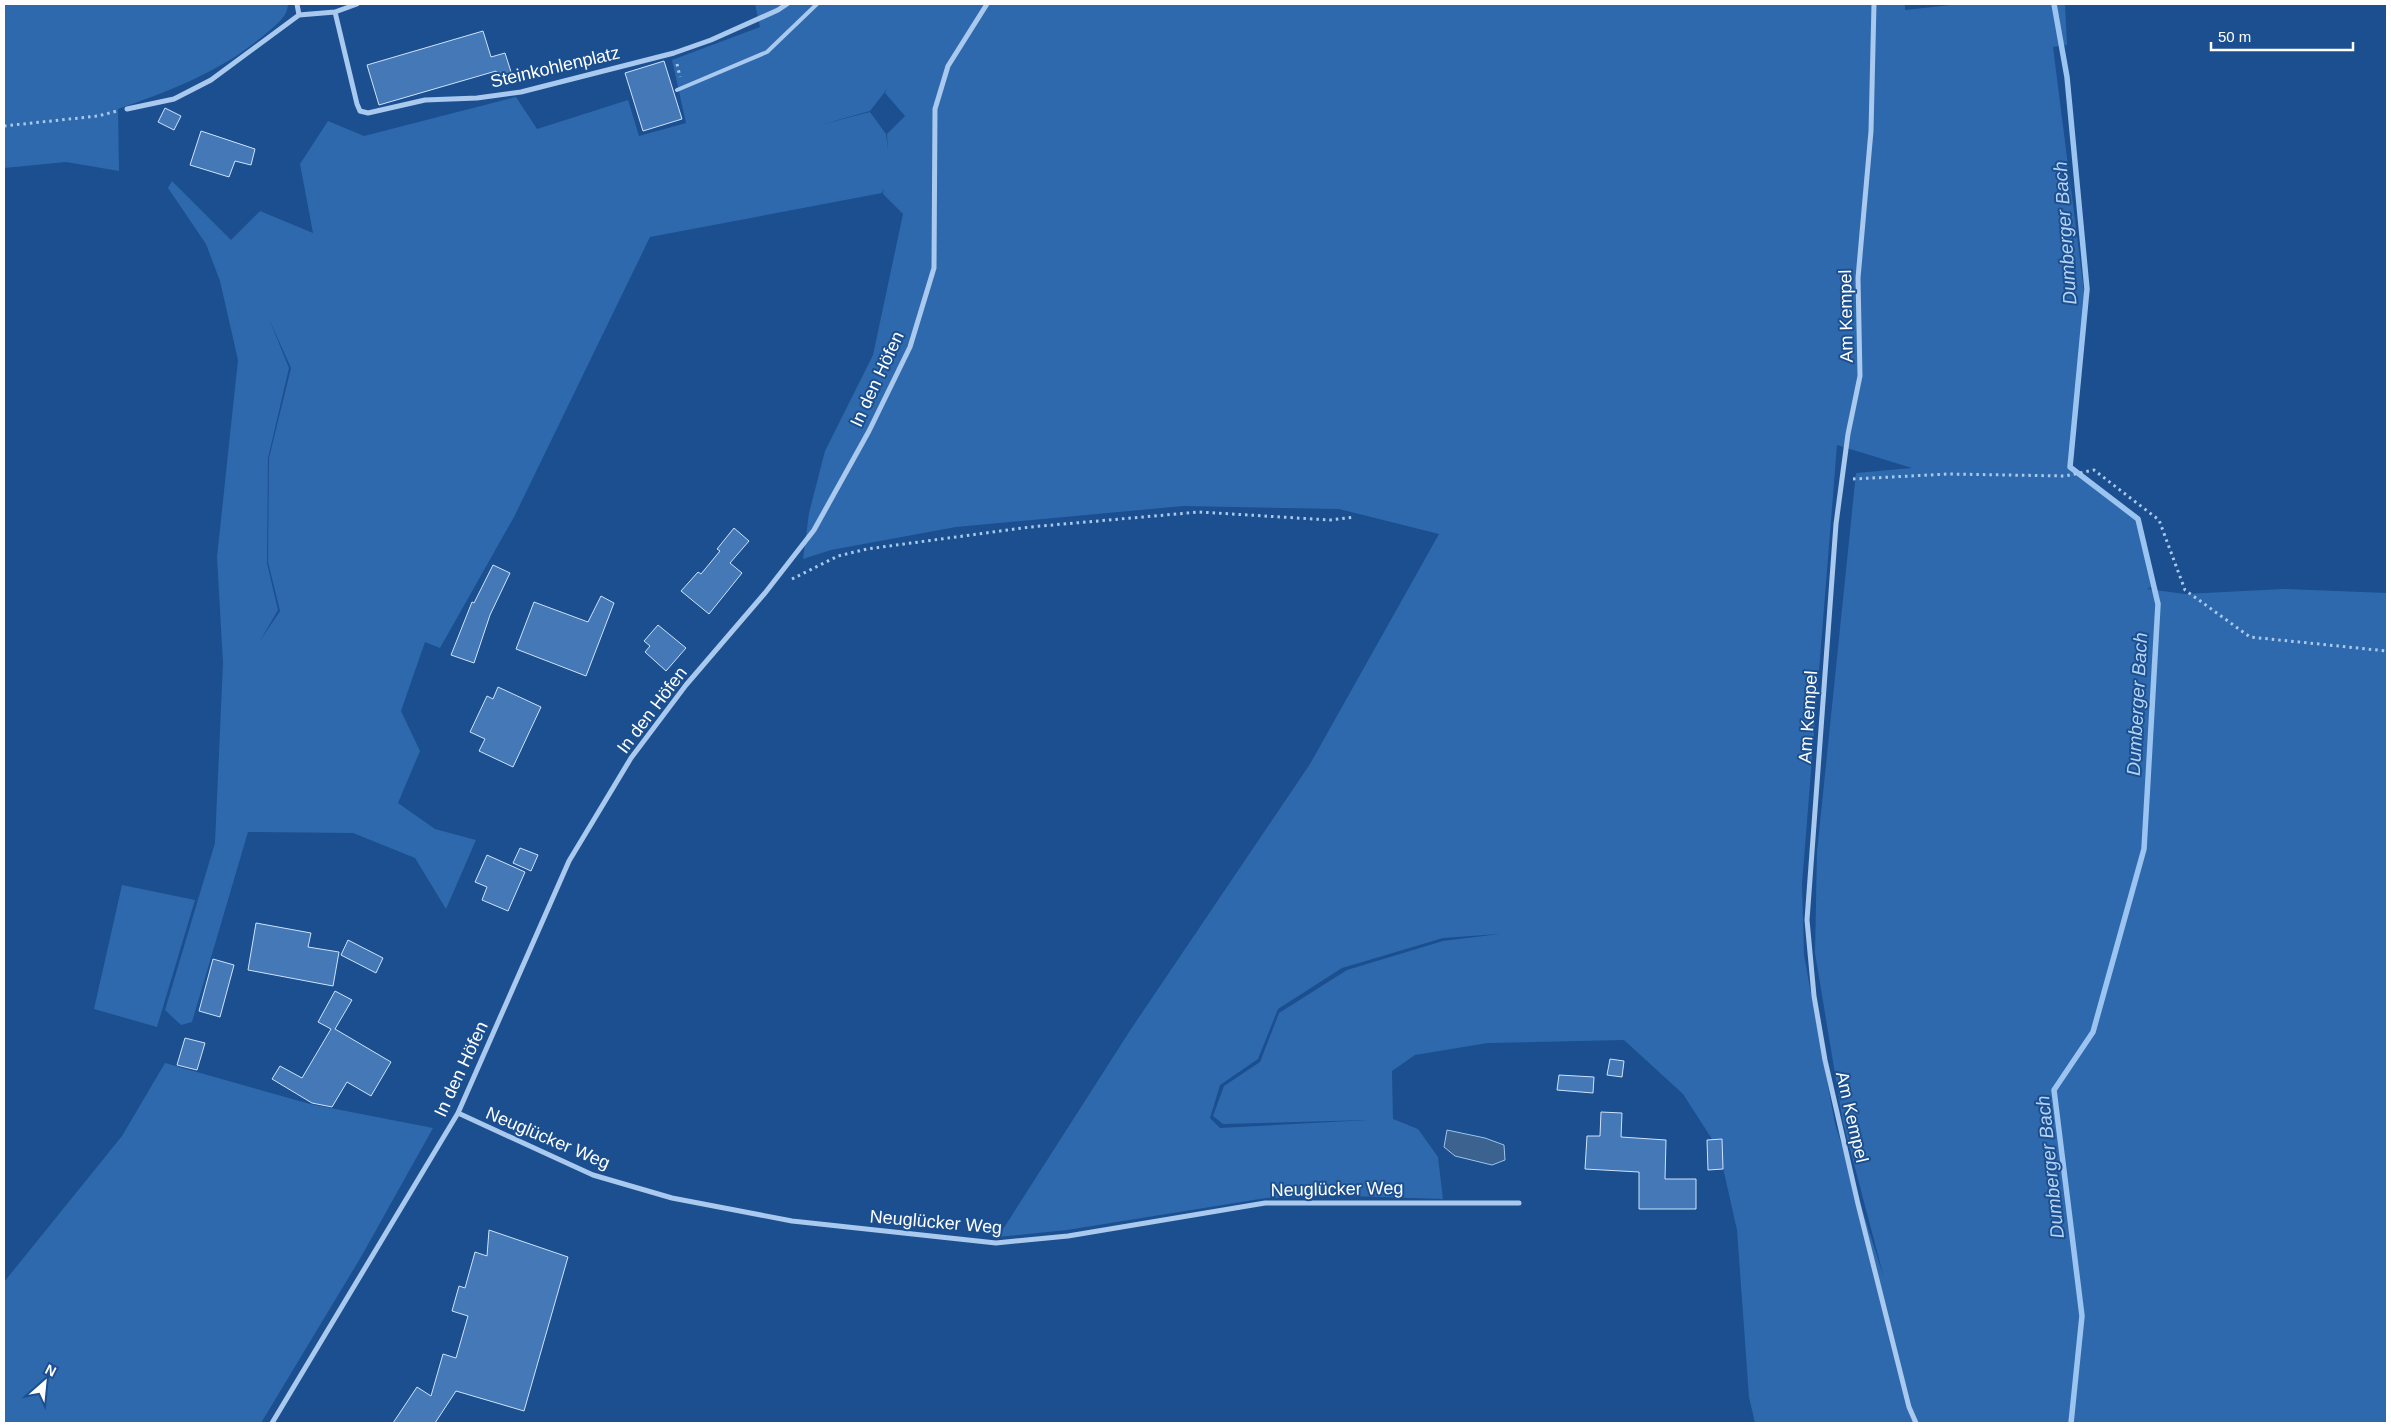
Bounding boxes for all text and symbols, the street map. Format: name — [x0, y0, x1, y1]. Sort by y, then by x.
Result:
scale bar — [2211, 20, 2354, 52]
text: 50 m — [2218, 28, 2251, 45]
street label: Steinkohlenplatz — [488, 42, 622, 92]
water label: Dumberger Bach — [2050, 161, 2080, 305]
street label: Am Kempel — [1835, 269, 1857, 363]
street label: In den Höfen — [846, 328, 908, 430]
water label: Dumberger Bach — [2123, 632, 2151, 776]
street label: In den Höfen — [613, 663, 691, 757]
street label: Am Kempel — [1795, 670, 1821, 764]
street label: In den Höfen — [430, 1018, 492, 1120]
street label: Am Kempel — [1832, 1069, 1872, 1165]
water label: Dumberger Bach — [2032, 1094, 2068, 1240]
street label: Neuglücker Weg — [483, 1103, 613, 1173]
street label: Neuglücker Weg — [1270, 1178, 1404, 1200]
street label: Neuglücker Weg — [869, 1206, 1003, 1238]
north arrow — [20, 1357, 70, 1407]
text: N — [43, 1361, 59, 1380]

